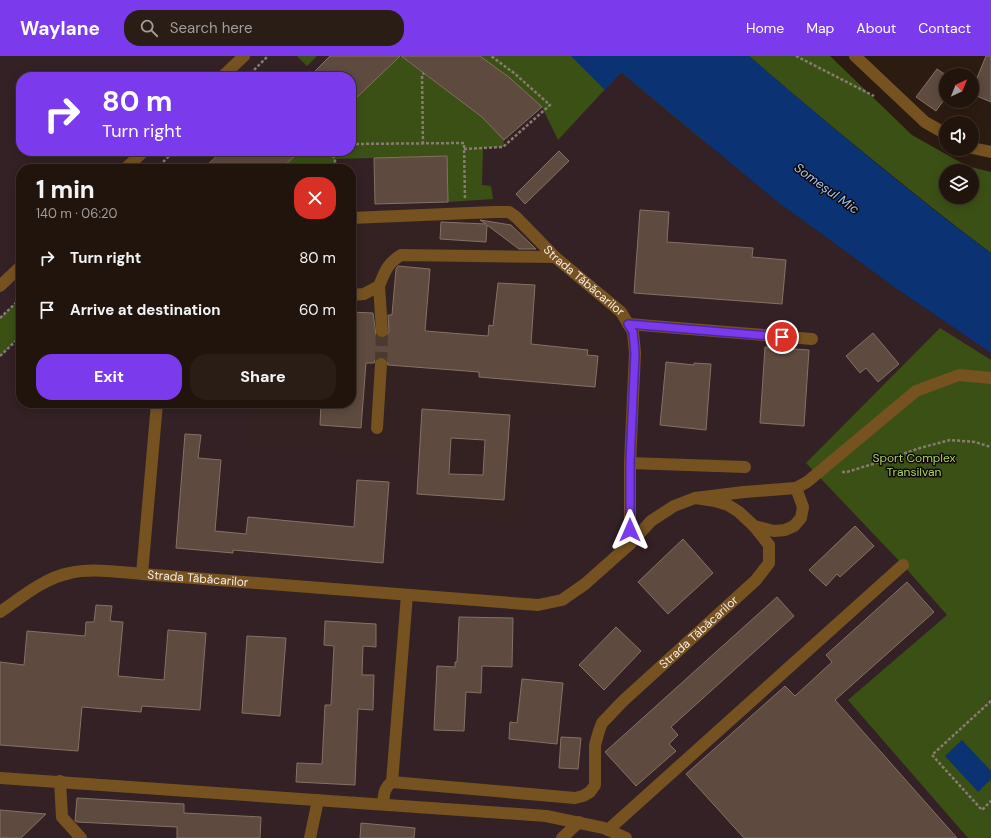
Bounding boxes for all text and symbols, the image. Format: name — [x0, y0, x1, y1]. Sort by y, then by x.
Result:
search box — [124, 10, 404, 46]
text: Waylane — [20, 16, 100, 41]
icon: search — [138, 17, 160, 39]
text: Search here — [170, 18, 253, 38]
text: Home — [746, 19, 784, 37]
text: Map — [806, 19, 834, 37]
text: About — [856, 19, 896, 37]
text: Contact — [918, 19, 971, 37]
north arrow — [939, 68, 979, 108]
map controls — [939, 68, 979, 204]
text: 80 m — [102, 83, 172, 120]
icon: right — [36, 88, 88, 140]
button: sound — [939, 116, 979, 156]
text: Turn right — [102, 119, 182, 143]
water label: Someșul Mic — [791, 159, 863, 218]
button: layers — [939, 164, 979, 204]
text: 1 min — [36, 174, 95, 205]
button: close — [294, 177, 336, 219]
text: 140 m · 06:20 — [36, 205, 117, 222]
street label: Strada Tăbăcarilor — [540, 242, 628, 320]
icon: right — [36, 247, 58, 269]
text: Turn right — [70, 248, 141, 268]
text: 80 m — [299, 248, 336, 268]
icon: arrive — [36, 299, 58, 321]
text: Arrive at destination — [70, 300, 221, 320]
text: 60 m — [299, 300, 336, 320]
pin — [765, 320, 799, 354]
icon: arrive — [771, 326, 793, 348]
button: Exit — [36, 354, 182, 400]
button: Share — [190, 354, 336, 400]
park label: Sport Complex Transilvan — [872, 450, 956, 480]
position arrow — [609, 509, 651, 551]
street label: Strada Tăbăcarilor — [147, 566, 250, 590]
street label: Strada Tăbăcarilor — [656, 592, 742, 672]

